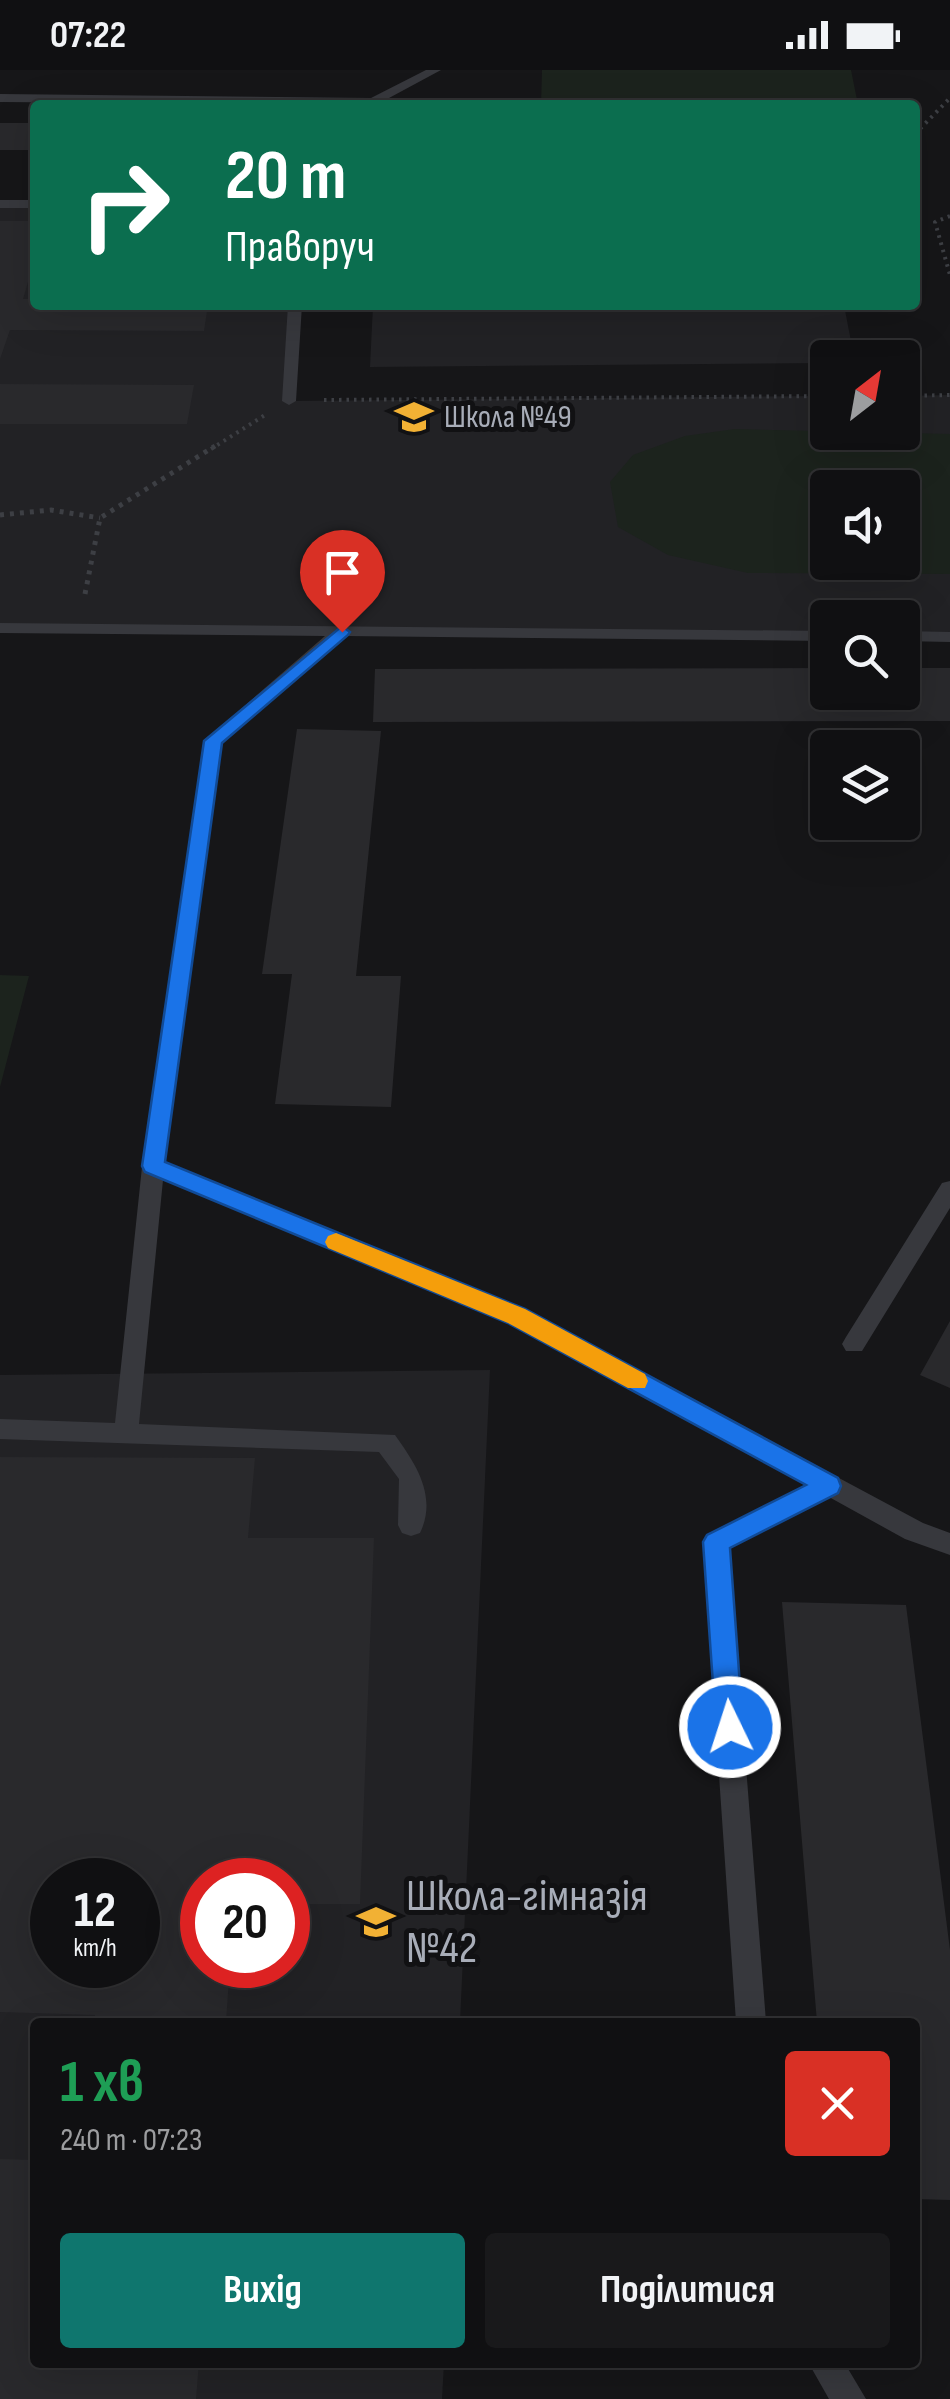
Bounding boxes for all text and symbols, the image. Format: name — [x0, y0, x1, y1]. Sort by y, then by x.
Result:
text: 07:22 — [50, 13, 126, 58]
text: 20 m — [225, 135, 346, 219]
icon: right — [60, 140, 190, 270]
text: Праворуч — [225, 220, 375, 275]
north arrow — [810, 340, 920, 450]
map controls — [810, 340, 920, 840]
school or university icon: Школа №49 — [393, 396, 435, 438]
place label: Школа №49 — [444, 398, 572, 437]
button: sound — [810, 470, 920, 580]
pin — [300, 530, 385, 633]
icon: arrive — [315, 545, 370, 600]
button: search — [810, 600, 920, 710]
button: layers — [810, 730, 920, 840]
position arrow — [678, 1675, 782, 1779]
speed limit sign: 20 — [180, 1858, 310, 1988]
place label: Школа-гімназія №42 — [406, 1869, 648, 1976]
text: 12 — [74, 1881, 116, 1941]
school or university icon: Школа-гімназія №42 — [355, 1901, 397, 1943]
text: km/h — [73, 1933, 117, 1964]
text: 1 хв — [60, 2047, 144, 2119]
button: close — [785, 2051, 890, 2156]
text: 240 m · 07:23 — [60, 2121, 202, 2160]
button: Вихід — [60, 2233, 465, 2348]
button: Поділитися — [485, 2233, 890, 2348]

